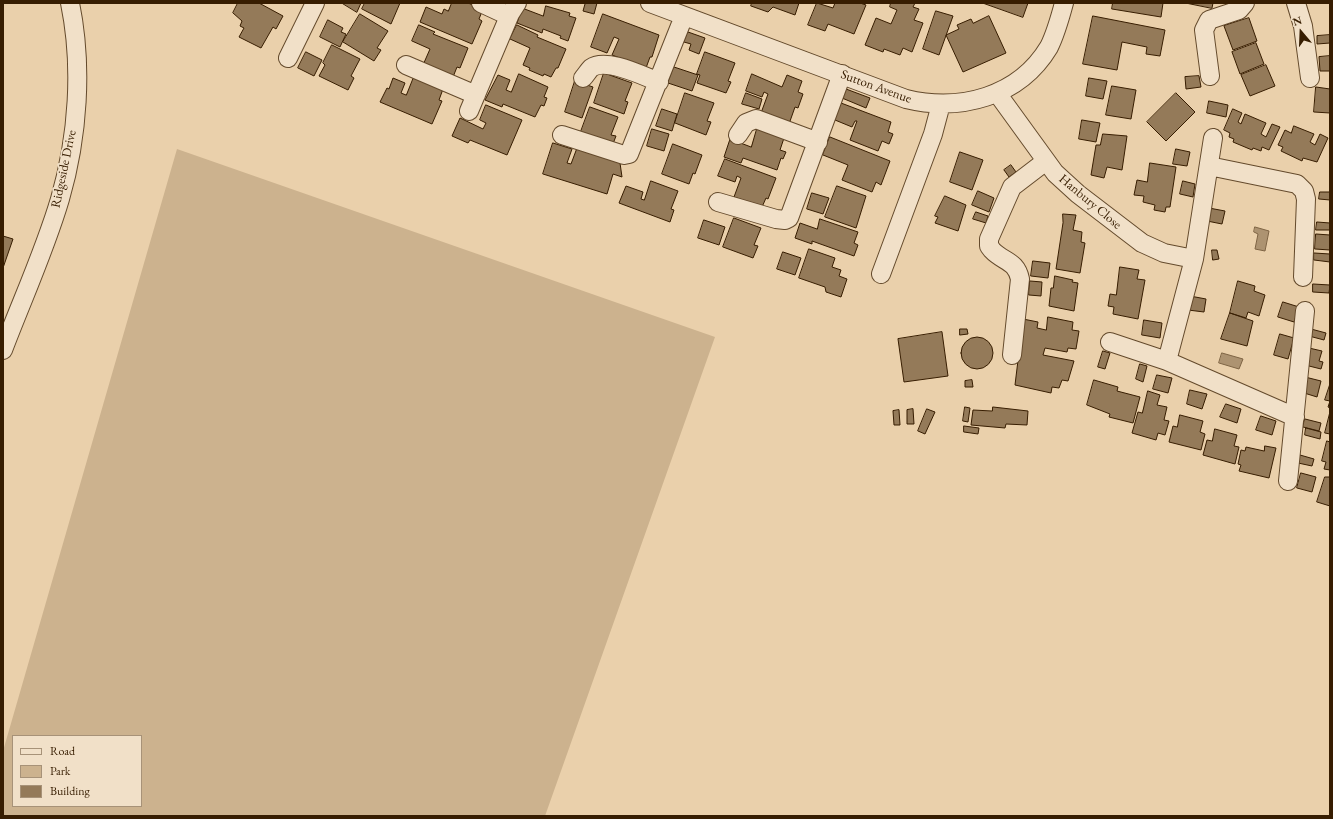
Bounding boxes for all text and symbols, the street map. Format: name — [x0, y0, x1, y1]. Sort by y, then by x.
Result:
north arrow — [1281, 12, 1321, 52]
text: N — [1291, 13, 1304, 29]
street label: Sutton Avenue — [838, 67, 914, 107]
street label: Ridgeside Drive — [48, 129, 80, 209]
street label: Hanbury Close — [1056, 171, 1124, 233]
legend — [12, 735, 142, 807]
text: Road — [50, 743, 75, 759]
text: Park — [50, 763, 70, 779]
text: Building — [50, 783, 90, 799]

